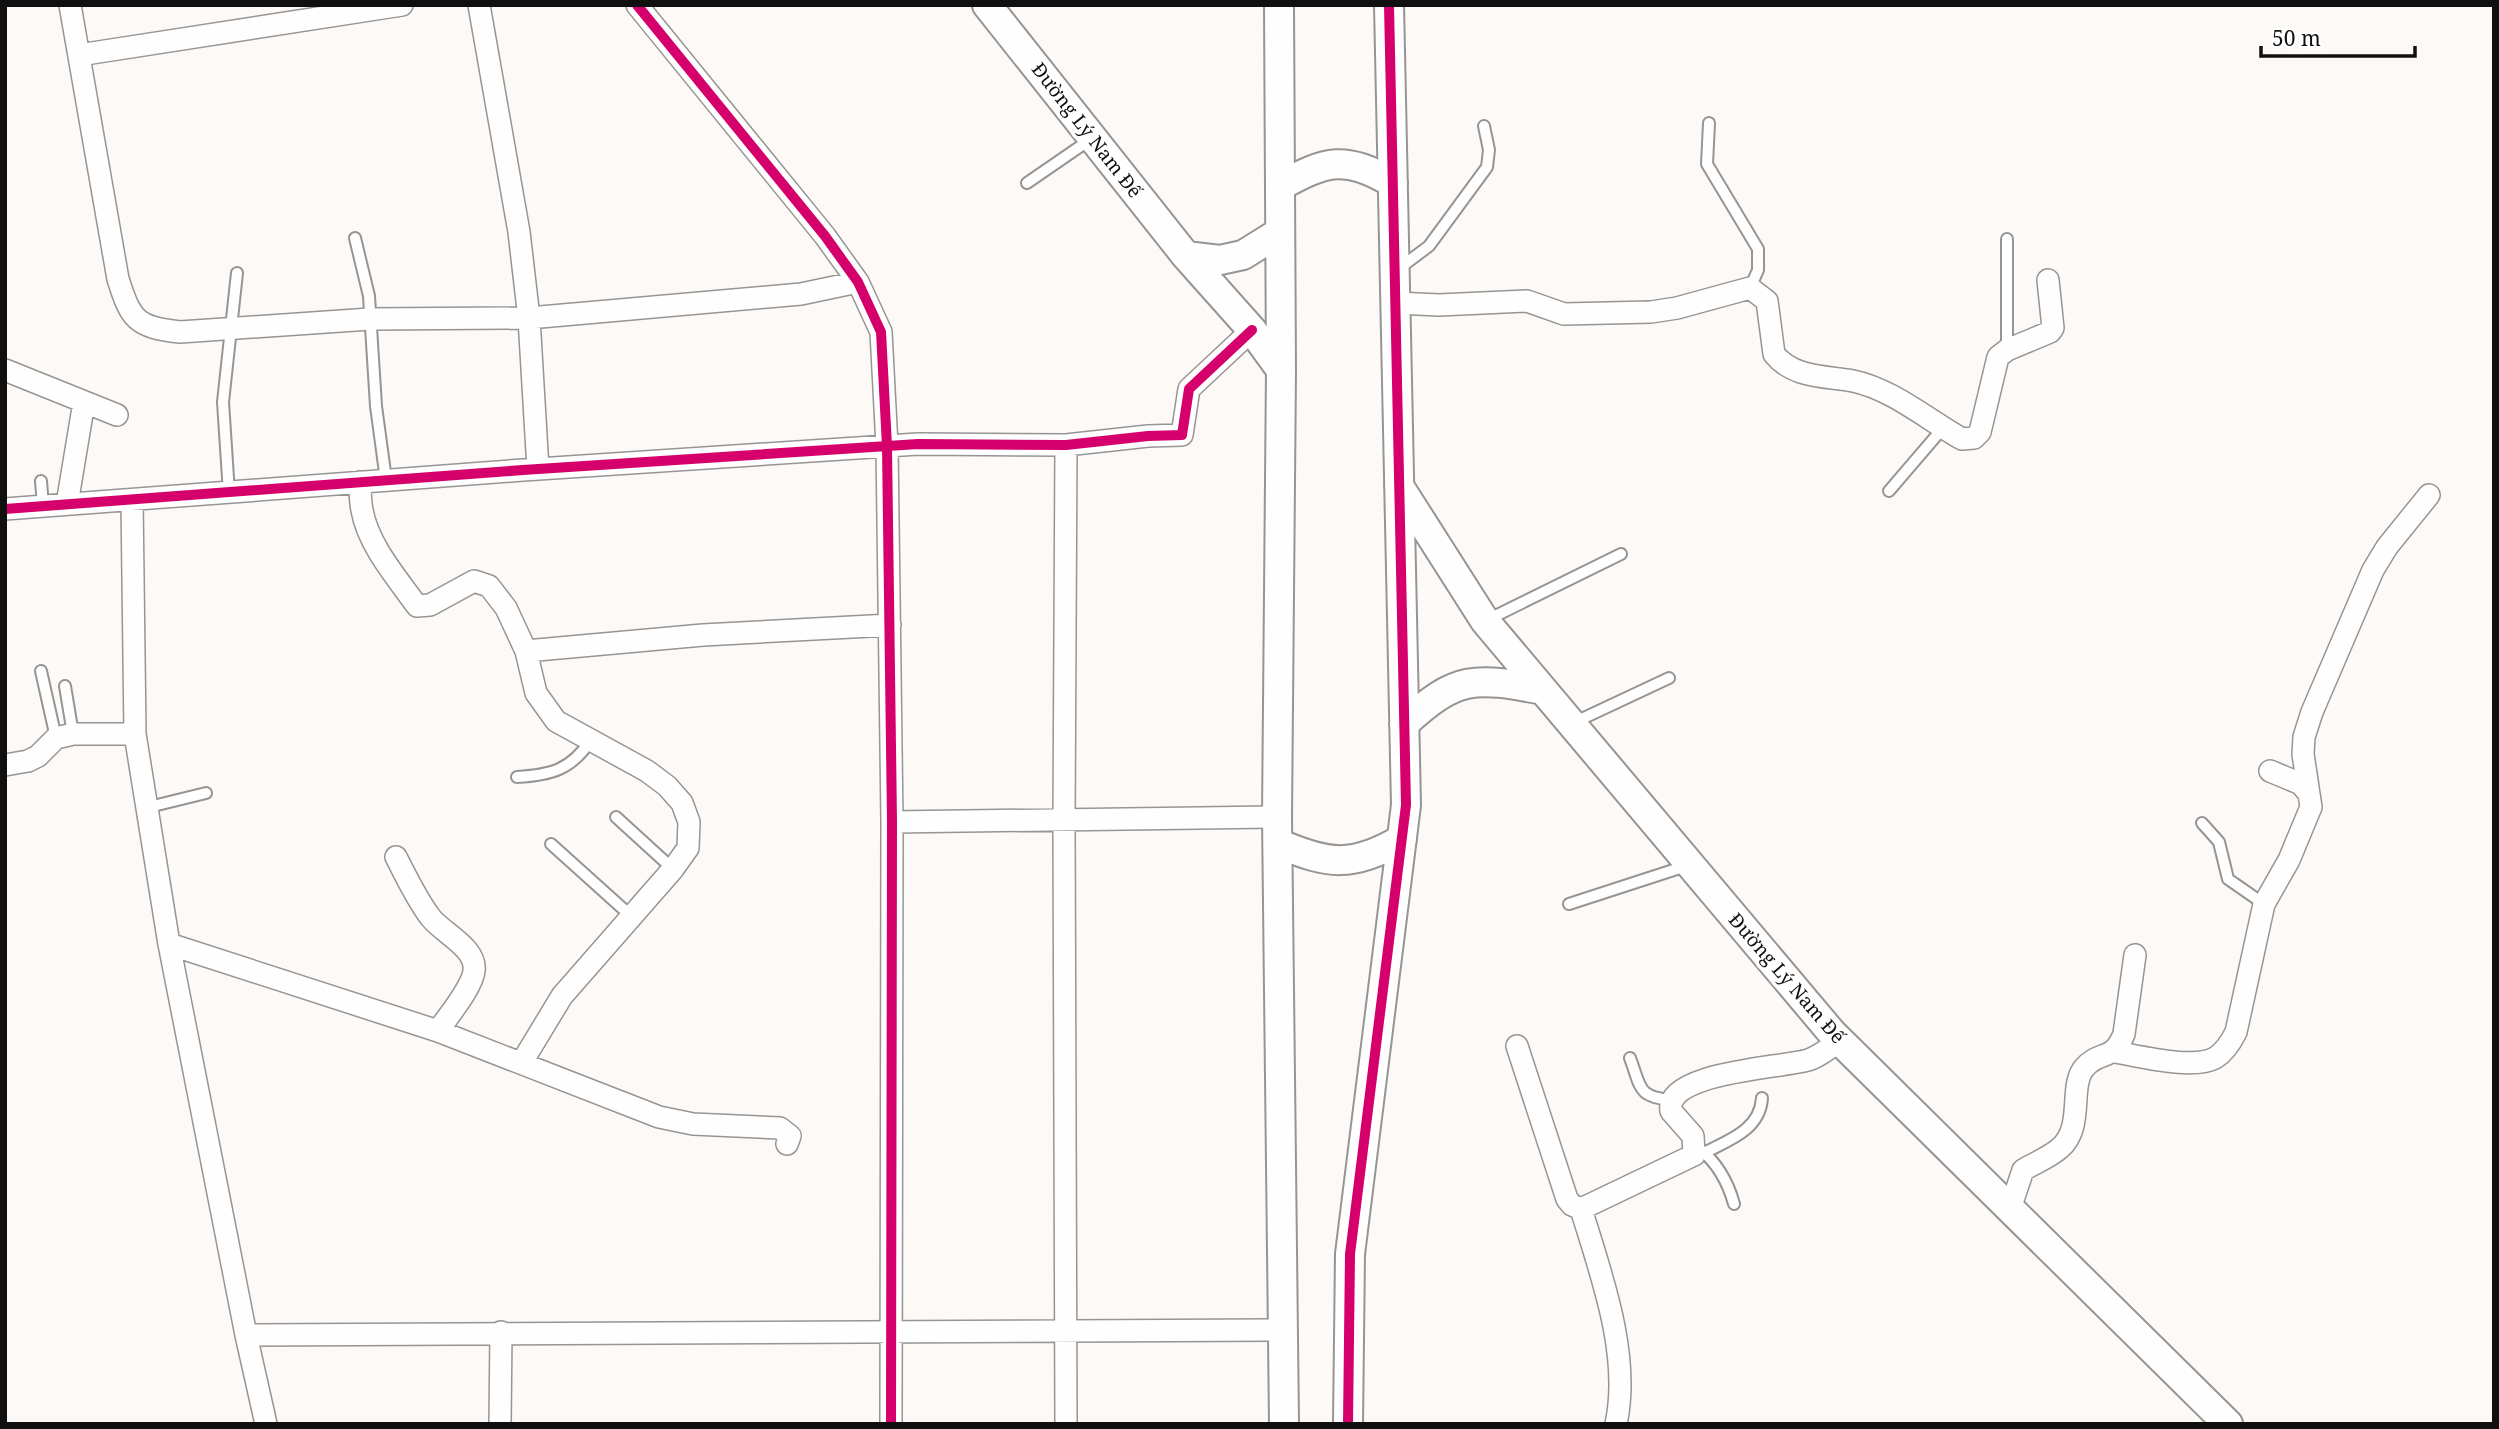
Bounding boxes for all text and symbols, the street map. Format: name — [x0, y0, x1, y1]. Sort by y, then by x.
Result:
scale bar — [2261, 14, 2415, 58]
text: 50 m — [2272, 24, 2321, 52]
street label: Đường Lý Nam Đế — [1026, 57, 1149, 204]
street label: Đường Lý Nam Đế — [1723, 907, 1851, 1049]

